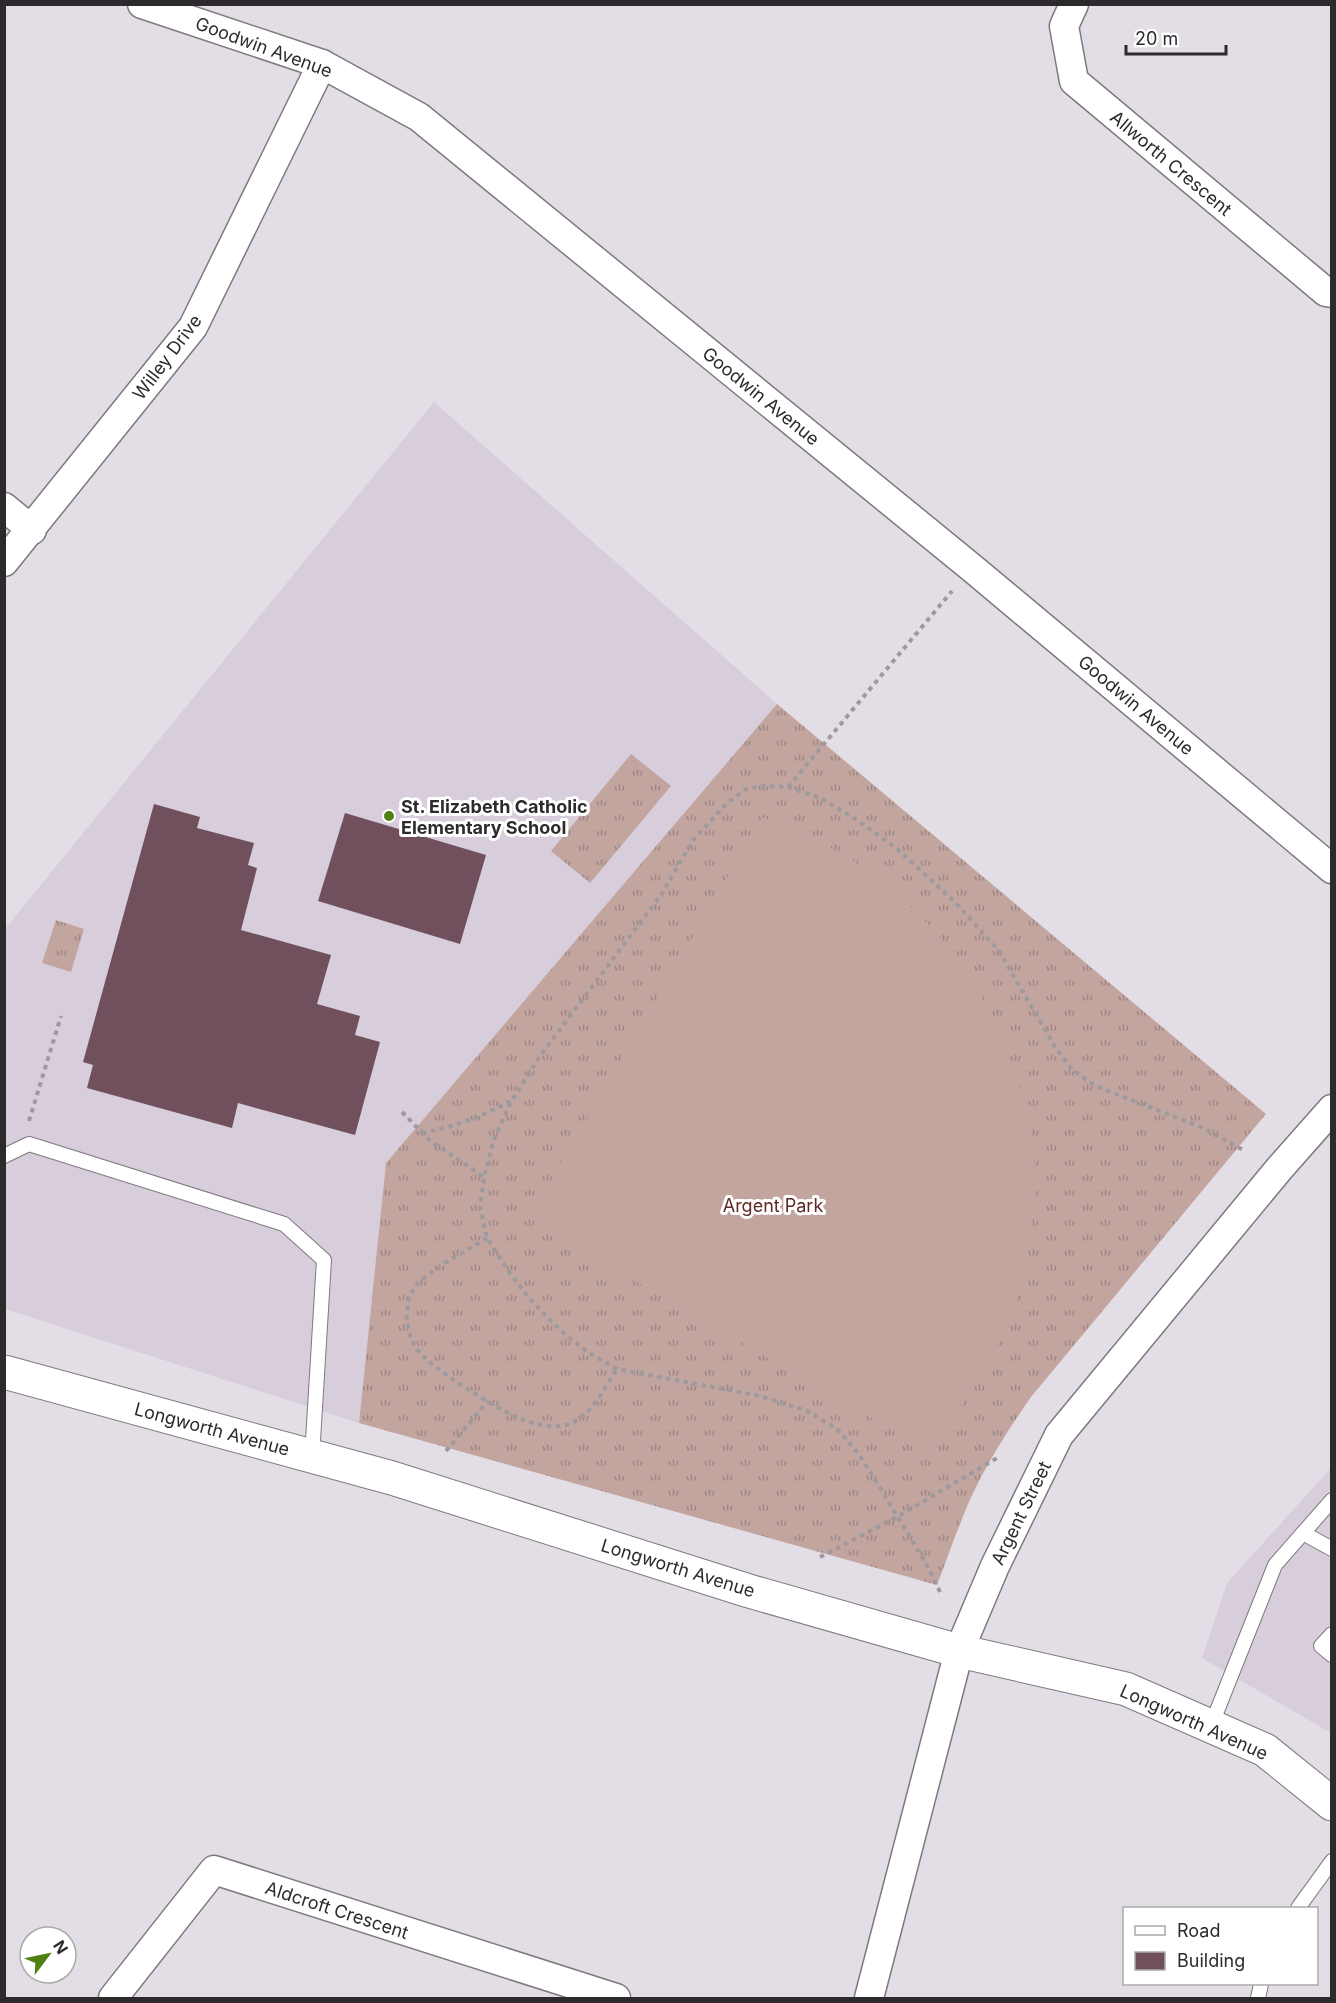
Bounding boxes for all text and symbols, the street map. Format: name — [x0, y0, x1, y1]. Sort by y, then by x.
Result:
street label: Goodwin Avenue — [193, 12, 335, 82]
scale bar — [1126, 18, 1226, 56]
text: 20 m — [1135, 28, 1178, 49]
street label: Allworth Crescent — [1106, 106, 1236, 220]
street label: Willey Drive — [128, 310, 206, 404]
street label: Goodwin Avenue — [698, 343, 824, 449]
street label: Goodwin Avenue — [1074, 651, 1198, 759]
place label: St. Elizabeth Catholic Elementary School — [401, 796, 588, 838]
marker: St. Elizabeth Catholic Elementary School — [382, 809, 396, 823]
park label: Argent Park — [723, 1195, 823, 1216]
street label: Longworth Avenue — [132, 1398, 292, 1460]
street label: Argent Street — [987, 1458, 1055, 1568]
street label: Longworth Avenue — [599, 1535, 757, 1601]
street label: Longworth Avenue — [1117, 1680, 1271, 1764]
street label: Aldcroft Crescent — [263, 1877, 411, 1943]
legend — [1123, 1907, 1318, 1985]
text: Road — [1177, 1920, 1220, 1941]
north arrow — [18, 1925, 78, 1985]
text: N — [49, 1937, 72, 1958]
text: Building — [1177, 1950, 1245, 1971]

